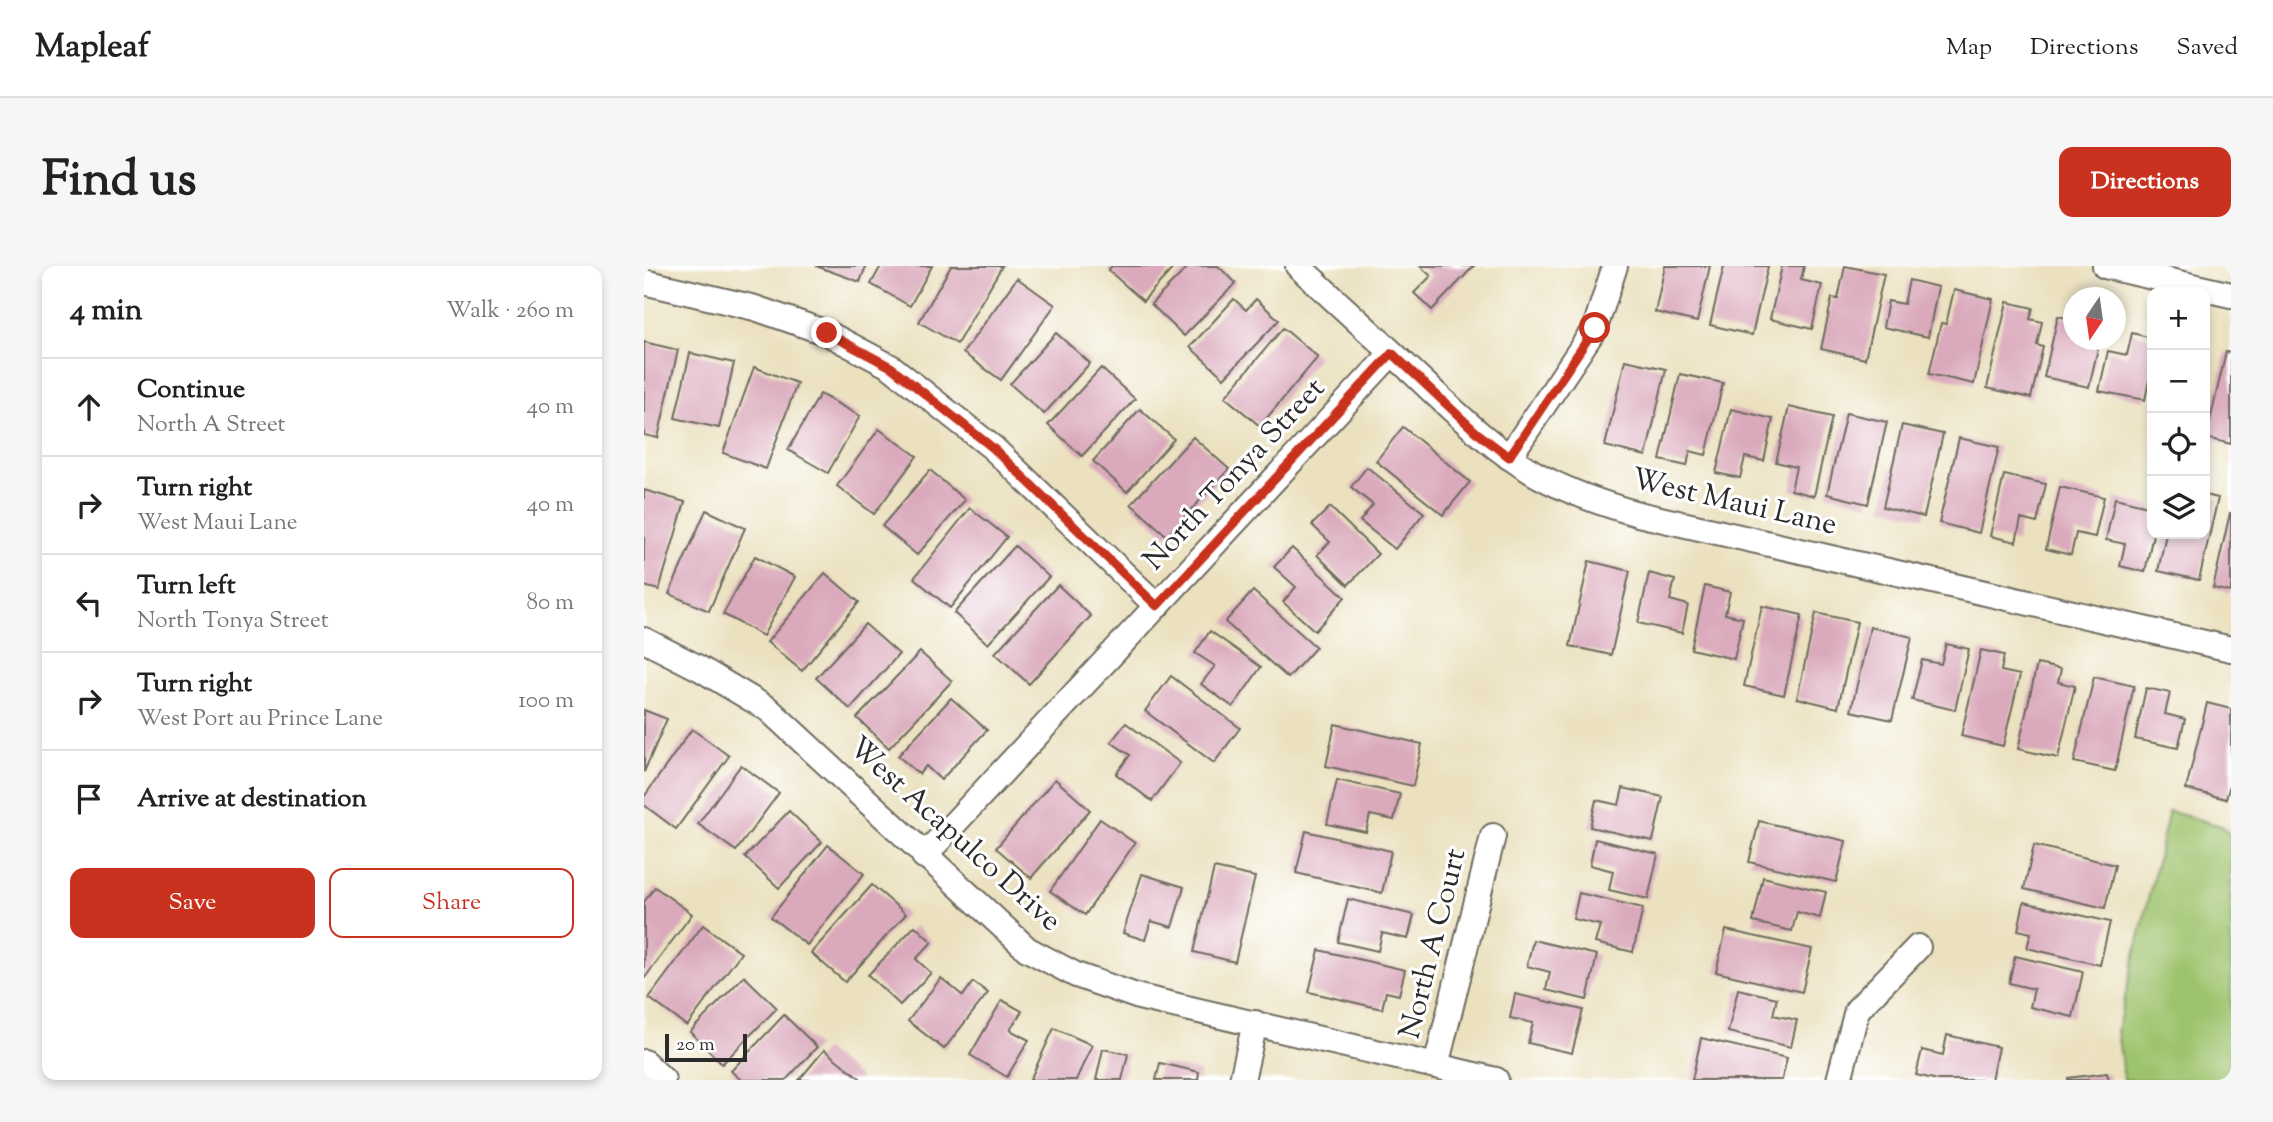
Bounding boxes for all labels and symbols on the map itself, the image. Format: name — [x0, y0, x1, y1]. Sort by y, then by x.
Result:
north arrow — [2063, 287, 2126, 350]
route start — [1579, 312, 1610, 343]
route end — [811, 317, 842, 348]
street label: North Tonya Street — [1134, 369, 1336, 581]
street label: West Maui Lane — [1627, 459, 1841, 547]
street label: West Acapulco Drive — [838, 728, 1070, 942]
street label: North A Court — [1390, 844, 1478, 1044]
scale bar — [665, 1031, 747, 1063]

